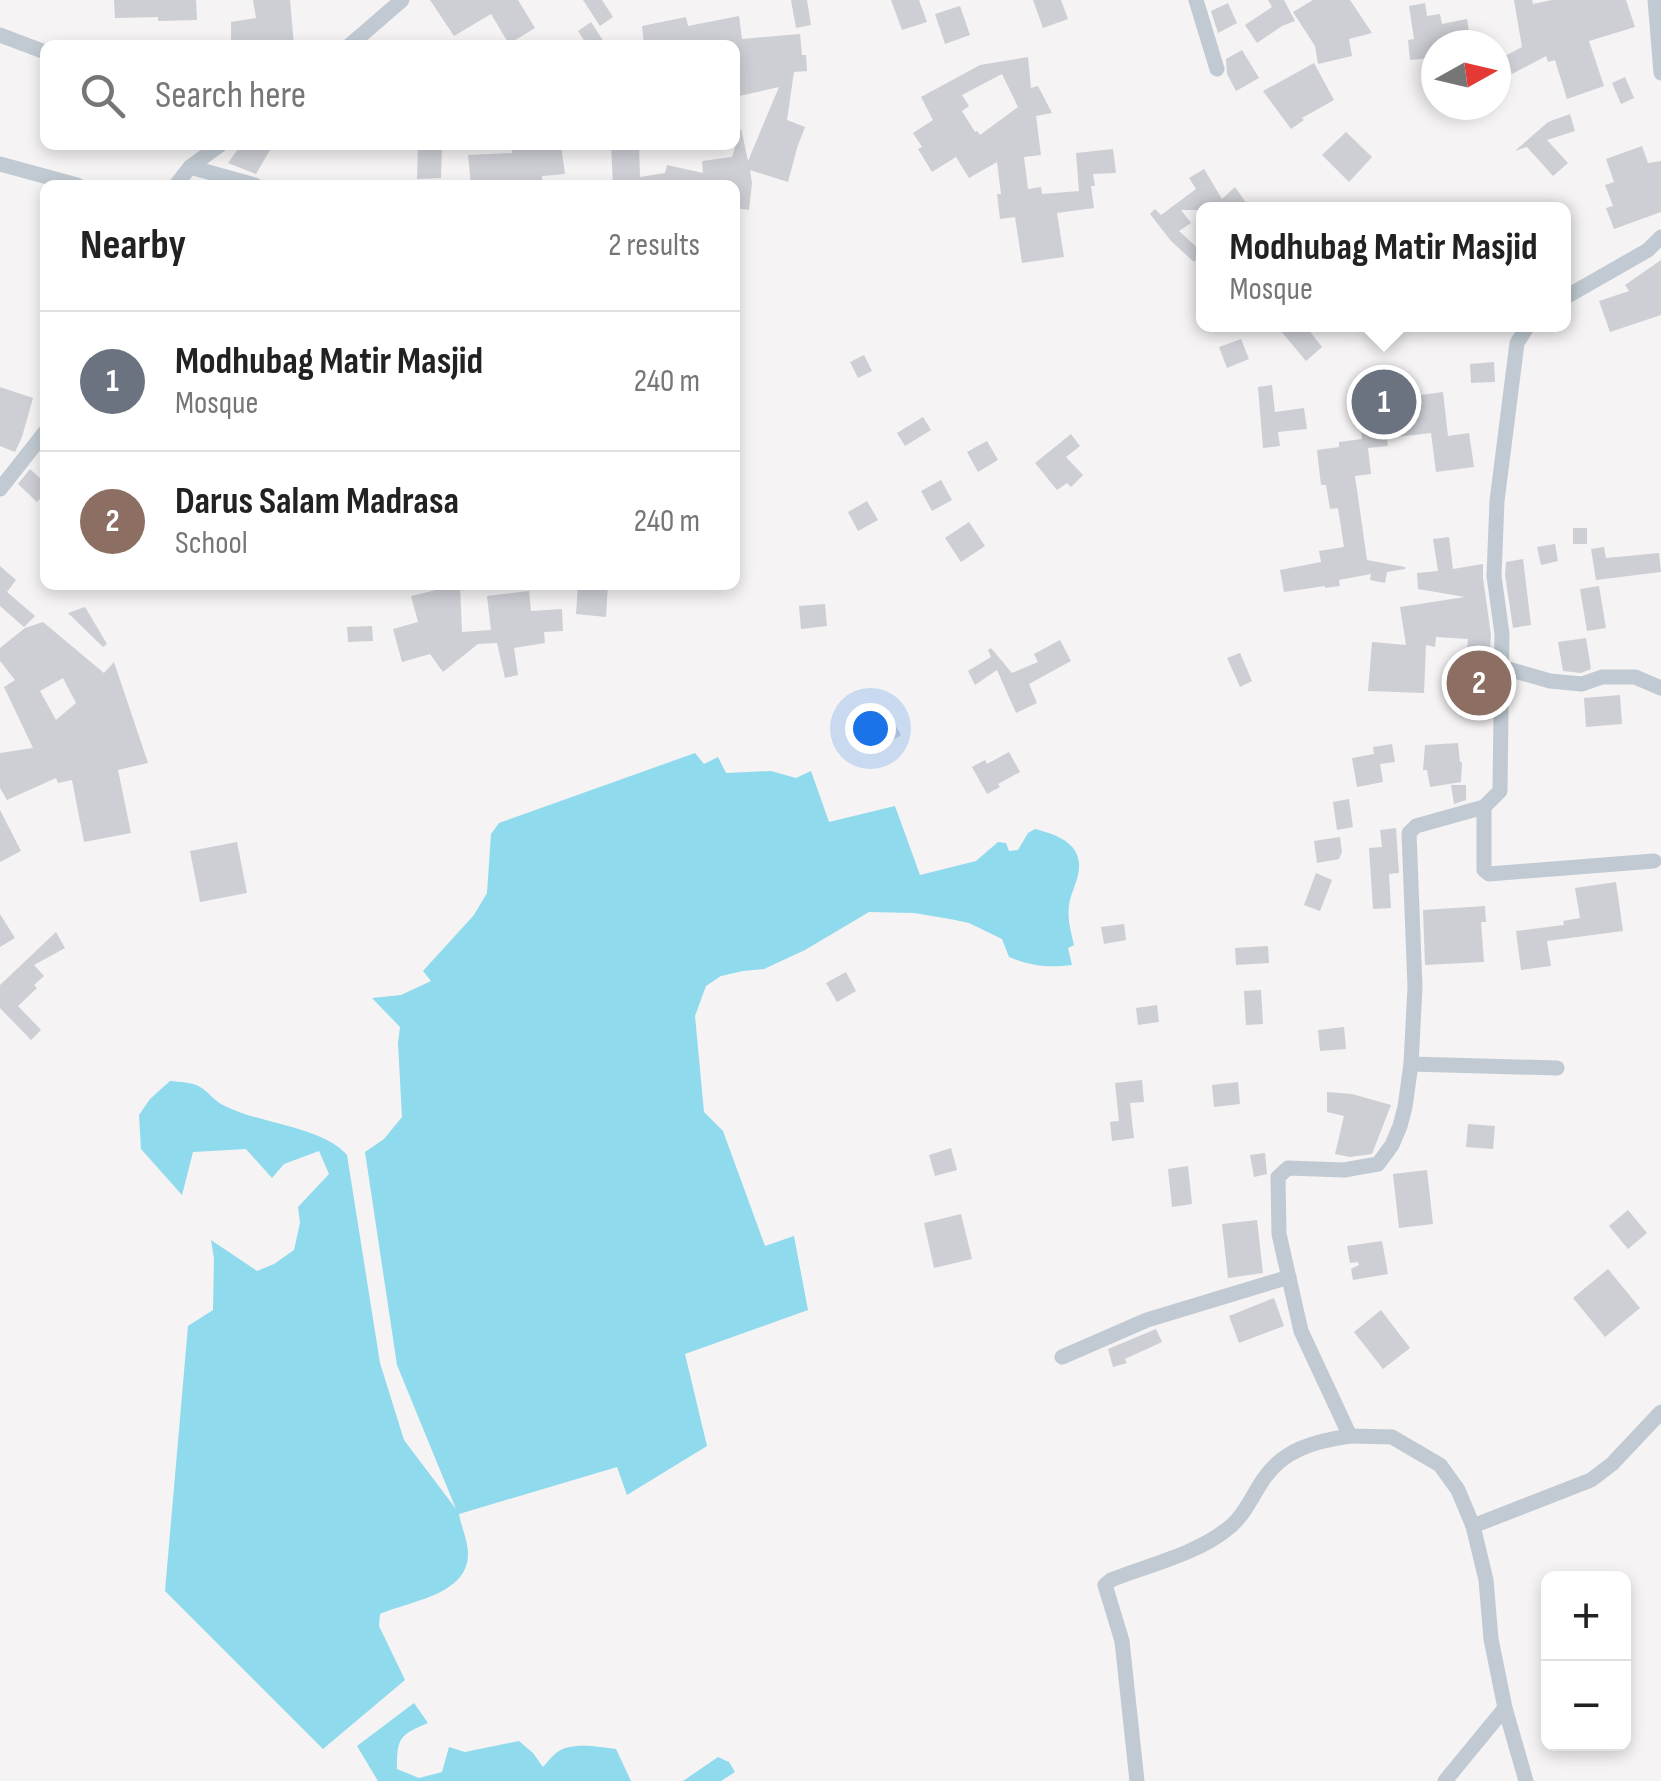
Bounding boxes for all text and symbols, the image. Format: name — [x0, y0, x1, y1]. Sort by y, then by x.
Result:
north arrow — [1421, 30, 1511, 120]
search box — [40, 40, 740, 150]
icon: search — [75, 68, 130, 123]
text: Search here — [155, 73, 306, 118]
popup — [1196, 202, 1571, 332]
text: Nearby — [80, 220, 186, 271]
text: Modhubag Matir Masjid — [1229, 225, 1538, 270]
text: 2 results — [608, 226, 700, 265]
text: Mosque — [1229, 270, 1313, 309]
text: Modhubag Matir Masjid — [175, 339, 483, 384]
text: 1 — [106, 362, 119, 401]
text: 240 m — [634, 362, 700, 401]
pin: 1 — [1352, 364, 1416, 440]
text: Mosque — [175, 384, 258, 423]
text: Darus Salam Madrasa — [175, 479, 459, 524]
text: 2 — [105, 502, 120, 541]
text: 240 m — [634, 502, 700, 541]
text: School — [175, 524, 248, 563]
pin: 2 — [1446, 646, 1512, 720]
your location — [845, 703, 896, 754]
map controls — [1541, 1571, 1631, 1751]
button: + — [1541, 1571, 1631, 1661]
button: − — [1541, 1661, 1631, 1751]

